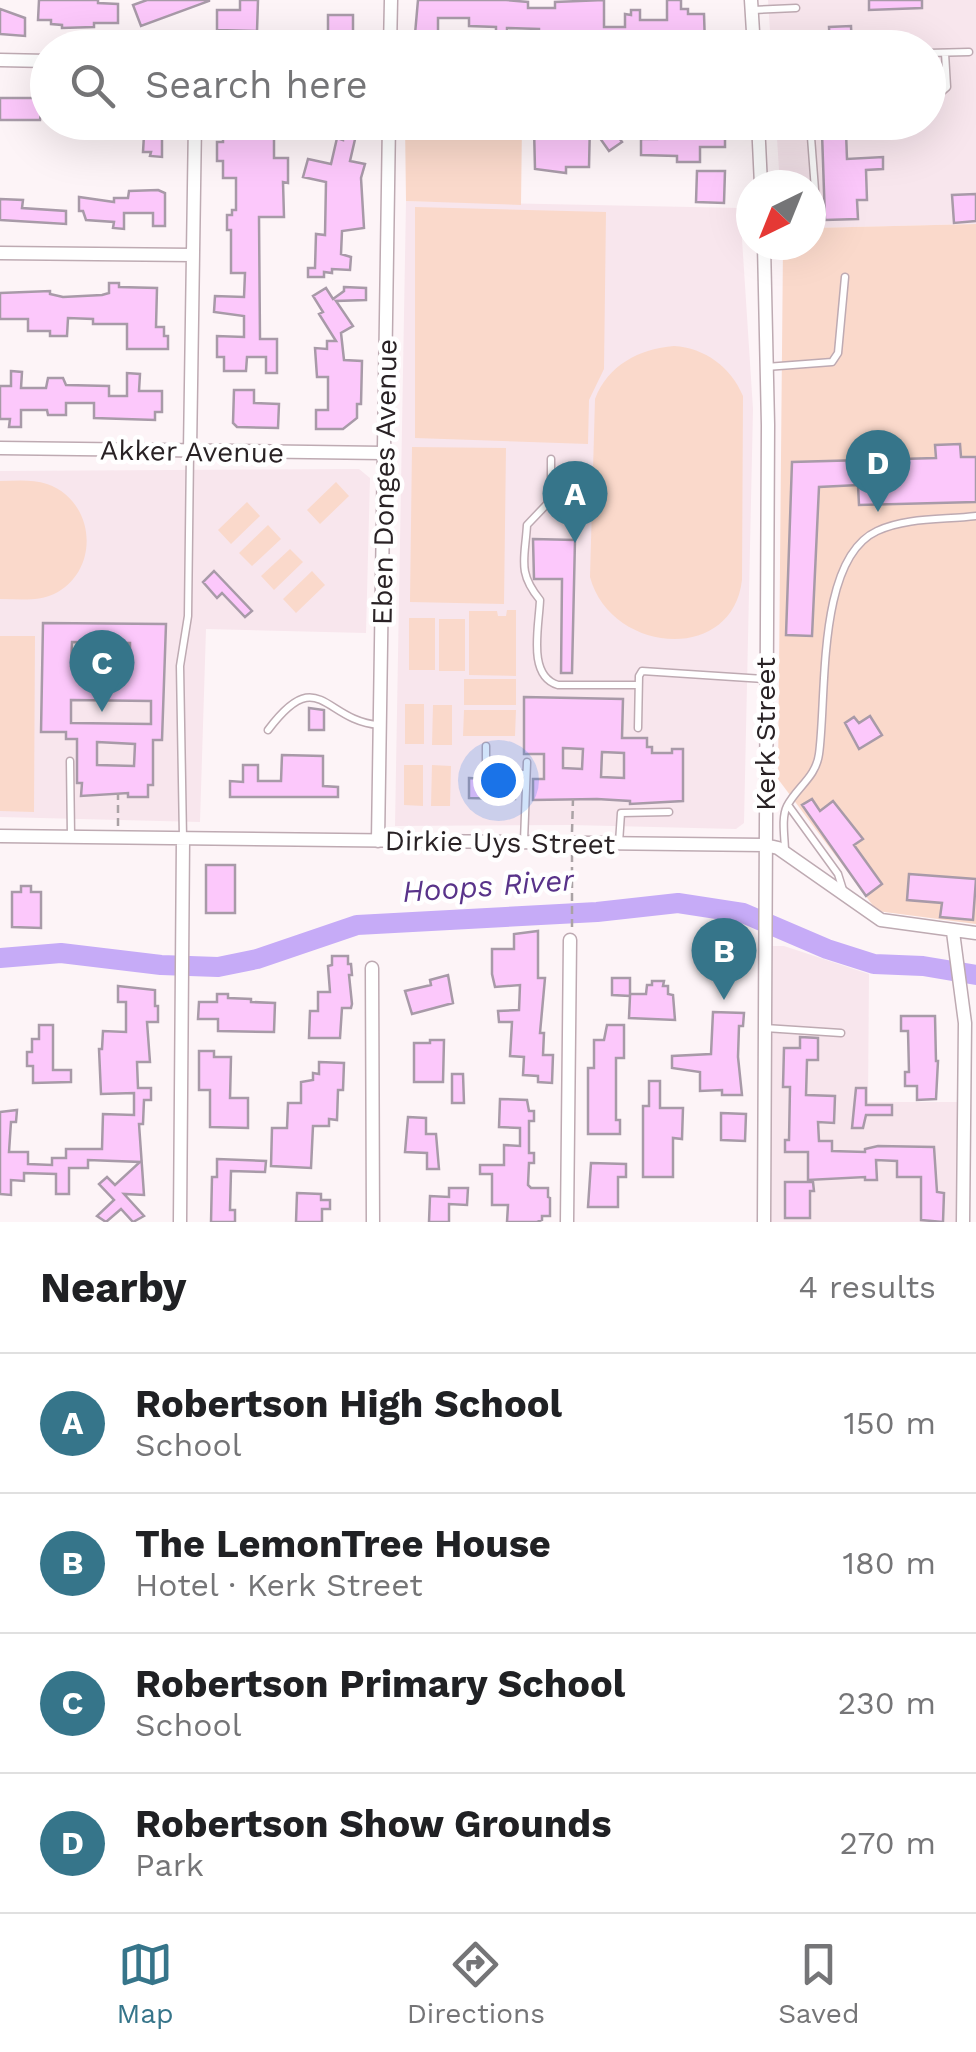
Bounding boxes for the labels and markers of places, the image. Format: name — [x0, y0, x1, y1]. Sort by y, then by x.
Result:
pin: D — [846, 430, 910, 512]
pin: A — [542, 460, 608, 543]
pin: C — [70, 630, 134, 712]
pin: B — [692, 918, 756, 1000]

